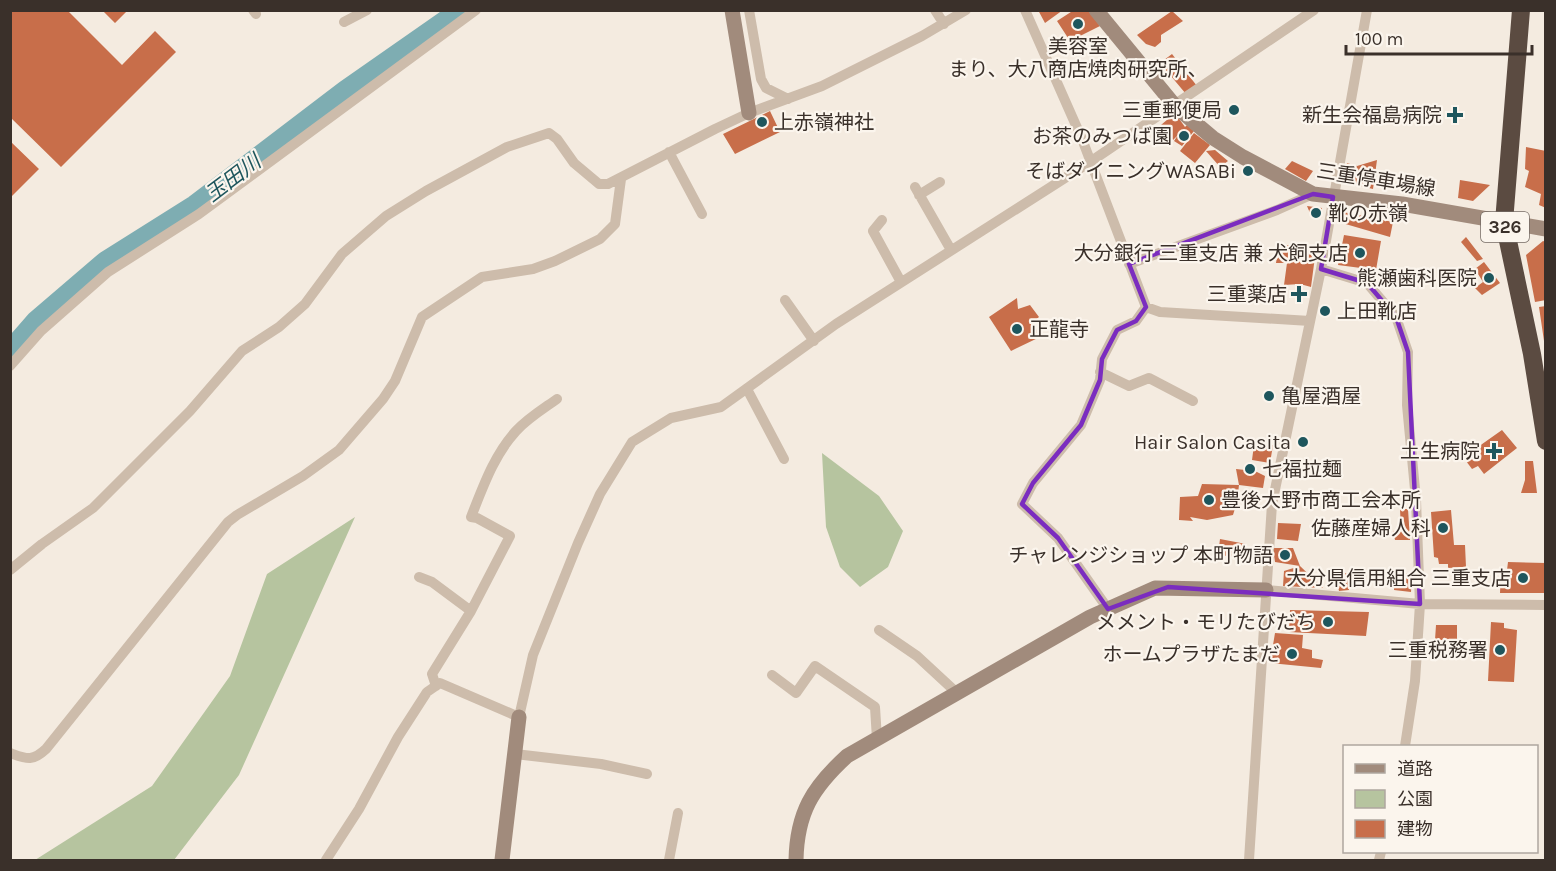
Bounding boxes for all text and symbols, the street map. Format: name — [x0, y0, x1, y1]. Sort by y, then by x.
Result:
marker: 美容室 まり、大八商店焼肉研究所、 — [1071, 17, 1085, 31]
scale bar — [1346, 18, 1532, 56]
text: 100 m — [1355, 28, 1403, 50]
place label: 美容室 まり、大八商店焼肉研究所、 — [948, 35, 1208, 81]
place label: 三重郵便局 — [1122, 99, 1222, 122]
marker: 三重郵便局 — [1227, 103, 1241, 117]
place label: 新生会福島病院 — [1302, 104, 1442, 127]
marker: 新生会福島病院 — [1446, 106, 1464, 124]
place label: 上赤嶺神社 — [774, 111, 874, 134]
marker: 上赤嶺神社 — [755, 115, 769, 129]
place label: お茶のみつば園 — [1032, 125, 1172, 148]
marker: お茶のみつば園 — [1177, 129, 1191, 143]
water label: 玉田川 — [201, 148, 267, 207]
street label: 三重停車場線 — [1315, 159, 1437, 201]
place label: そばダイニングWASABi — [1025, 160, 1236, 183]
marker: そばダイニングWASABi — [1241, 164, 1255, 178]
place label: 靴の赤嶺 — [1328, 202, 1408, 225]
marker: 靴の赤嶺 — [1309, 206, 1323, 220]
road number: 326 — [1481, 212, 1529, 242]
place label: 大分銀行 三重支店 兼 犬飼支店 — [1074, 242, 1348, 265]
marker: 大分銀行 三重支店 兼 犬飼支店 — [1353, 246, 1367, 260]
place label: 熊瀬歯科医院 — [1357, 267, 1477, 290]
marker: 熊瀬歯科医院 — [1482, 271, 1496, 285]
place label: 三重薬店 — [1207, 283, 1287, 306]
marker: 三重薬店 — [1292, 287, 1306, 301]
place label: 上田靴店 — [1337, 300, 1417, 323]
marker: 上田靴店 — [1318, 304, 1332, 318]
place label: 正龍寺 — [1029, 318, 1089, 341]
marker: 正龍寺 — [1010, 322, 1024, 336]
place label: 亀屋酒屋 — [1281, 385, 1361, 408]
marker: 亀屋酒屋 — [1262, 389, 1276, 403]
place label: Hair Salon Casita — [1134, 431, 1291, 454]
marker: Hair Salon Casita — [1296, 435, 1310, 449]
place label: 土生病院 — [1400, 440, 1480, 463]
marker: 土生病院 — [1485, 442, 1503, 460]
place label: 七福拉麺 — [1262, 458, 1342, 481]
marker: 七福拉麺 — [1243, 462, 1257, 476]
place label: 豊後大野市商工会本所 — [1221, 489, 1421, 512]
marker: 豊後大野市商工会本所 — [1202, 493, 1216, 507]
place label: 佐藤産婦人科 — [1311, 517, 1431, 540]
marker: 佐藤産婦人科 — [1436, 521, 1450, 535]
place label: チャレンジショップ 本町物語 — [1008, 544, 1273, 567]
marker: チャレンジショップ 本町物語 — [1278, 548, 1292, 562]
place label: 大分県信用組合 三重支店 — [1286, 567, 1511, 590]
marker: 大分県信用組合 三重支店 — [1516, 571, 1530, 585]
place label: メメント・モリたびだち — [1096, 611, 1316, 634]
marker: メメント・モリたびだち — [1321, 615, 1335, 629]
place label: 三重税務署 — [1388, 639, 1488, 662]
place label: ホームプラザたまだ — [1102, 643, 1280, 666]
marker: 三重税務署 — [1493, 643, 1507, 657]
marker: ホームプラザたまだ — [1285, 647, 1299, 661]
legend — [1343, 745, 1538, 853]
text: 道路 — [1397, 758, 1433, 780]
text: 公園 — [1397, 788, 1433, 810]
text: 建物 — [1397, 818, 1433, 840]

